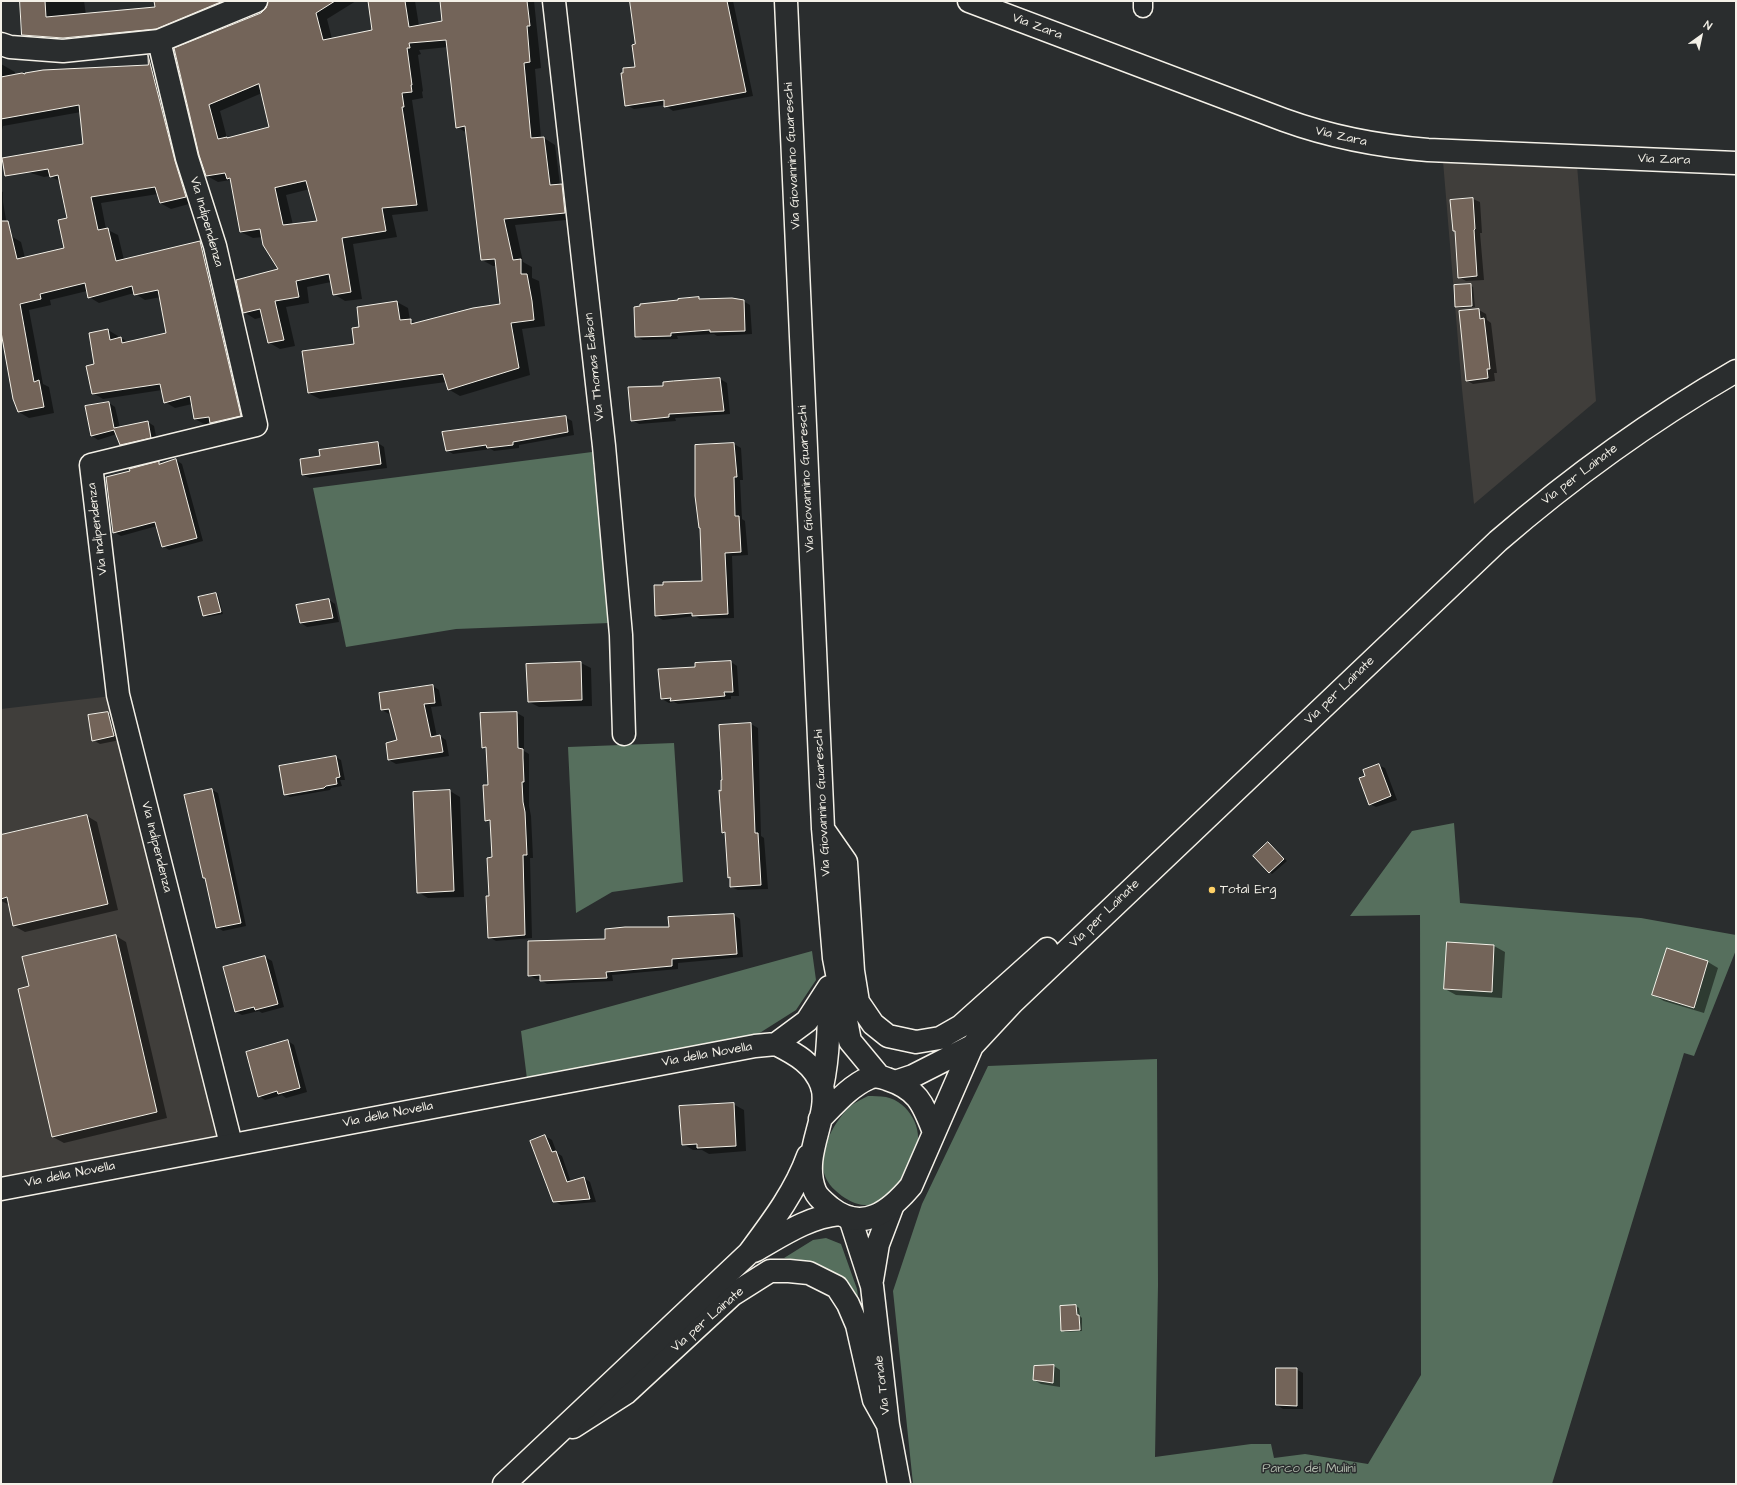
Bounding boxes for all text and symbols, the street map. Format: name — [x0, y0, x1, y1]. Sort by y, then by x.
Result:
street label: Via Zara — [1010, 10, 1064, 44]
north arrow — [1681, 16, 1721, 56]
text: N — [1701, 17, 1715, 34]
street label: Via Giovannino Guareschi — [781, 82, 805, 230]
street label: Via Zara — [1314, 123, 1368, 151]
street label: Via Zara — [1637, 151, 1691, 169]
street label: Via Indipendenza — [186, 175, 226, 269]
street label: Via Thomas Edison — [582, 312, 608, 422]
street label: Via Giovannino Guareschi — [795, 405, 819, 553]
street label: Via per Lainate — [1539, 441, 1621, 509]
street label: Via Indipendenza — [85, 482, 111, 576]
street label: Via per Lainate — [1302, 654, 1378, 728]
street label: Via Giovannino Guareschi — [811, 729, 835, 877]
street label: Via Indipendenza — [137, 800, 175, 894]
street label: Via per Lainate — [1067, 877, 1143, 951]
place label: Total Erg — [1220, 882, 1276, 898]
marker: Total Erg — [1207, 885, 1217, 895]
street label: Via della Novella — [661, 1039, 753, 1071]
street label: Via della Novella — [342, 1099, 434, 1131]
street label: Via della Novella — [24, 1159, 116, 1191]
street label: Via per Lainate — [668, 1284, 748, 1356]
street label: Via Tonale — [872, 1355, 894, 1415]
park label: Parco dei Mulini — [1262, 1461, 1356, 1477]

